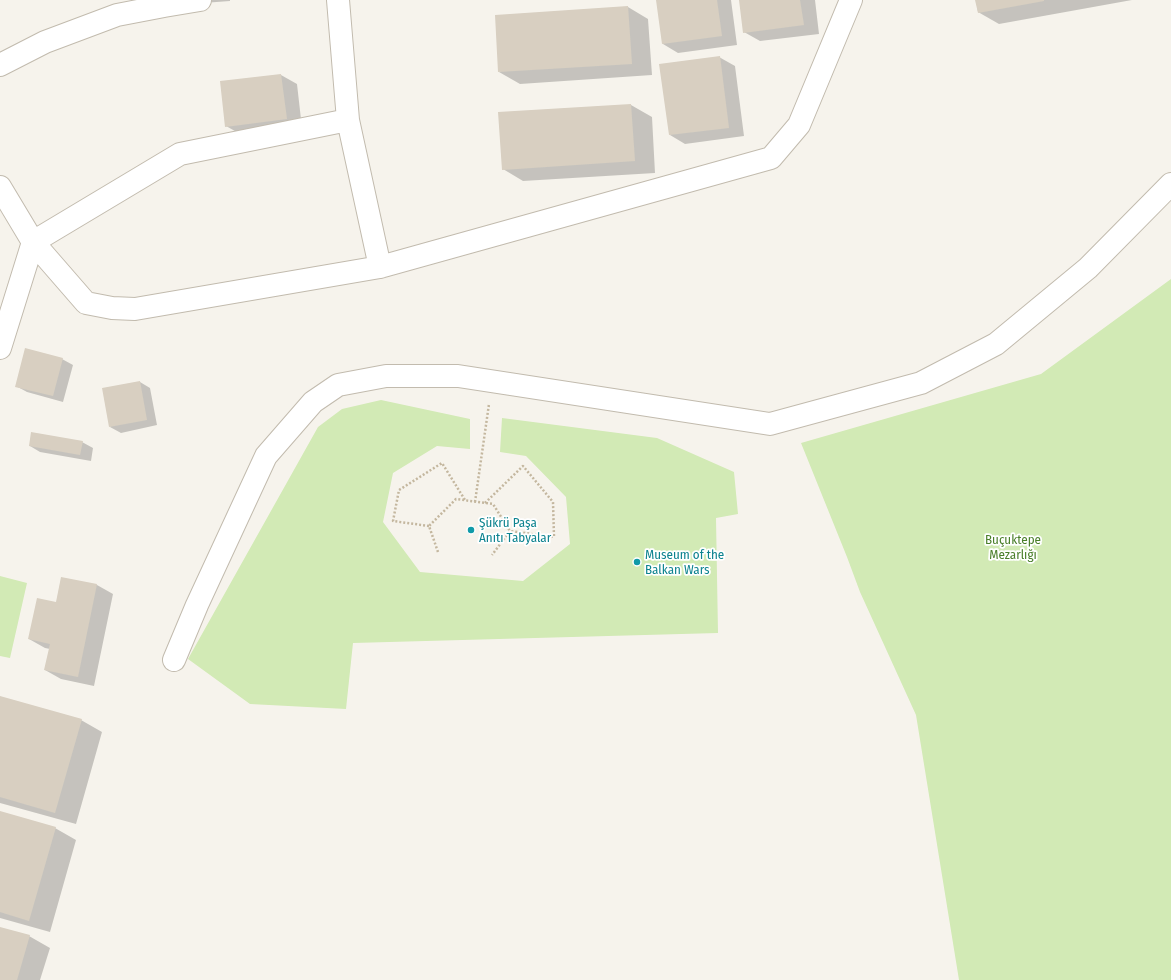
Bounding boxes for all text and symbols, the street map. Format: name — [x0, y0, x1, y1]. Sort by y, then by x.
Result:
place label: Şükrü Paşa Anıtı Tabyalar — [479, 515, 551, 546]
marker: Şükrü Paşa Anıtı Tabyalar — [466, 525, 476, 535]
park label: Buçuktepe Mezarlığı — [985, 532, 1041, 563]
place label: Museum of the Balkan Wars — [645, 547, 724, 578]
marker: Museum of the Balkan Wars — [632, 557, 642, 567]

